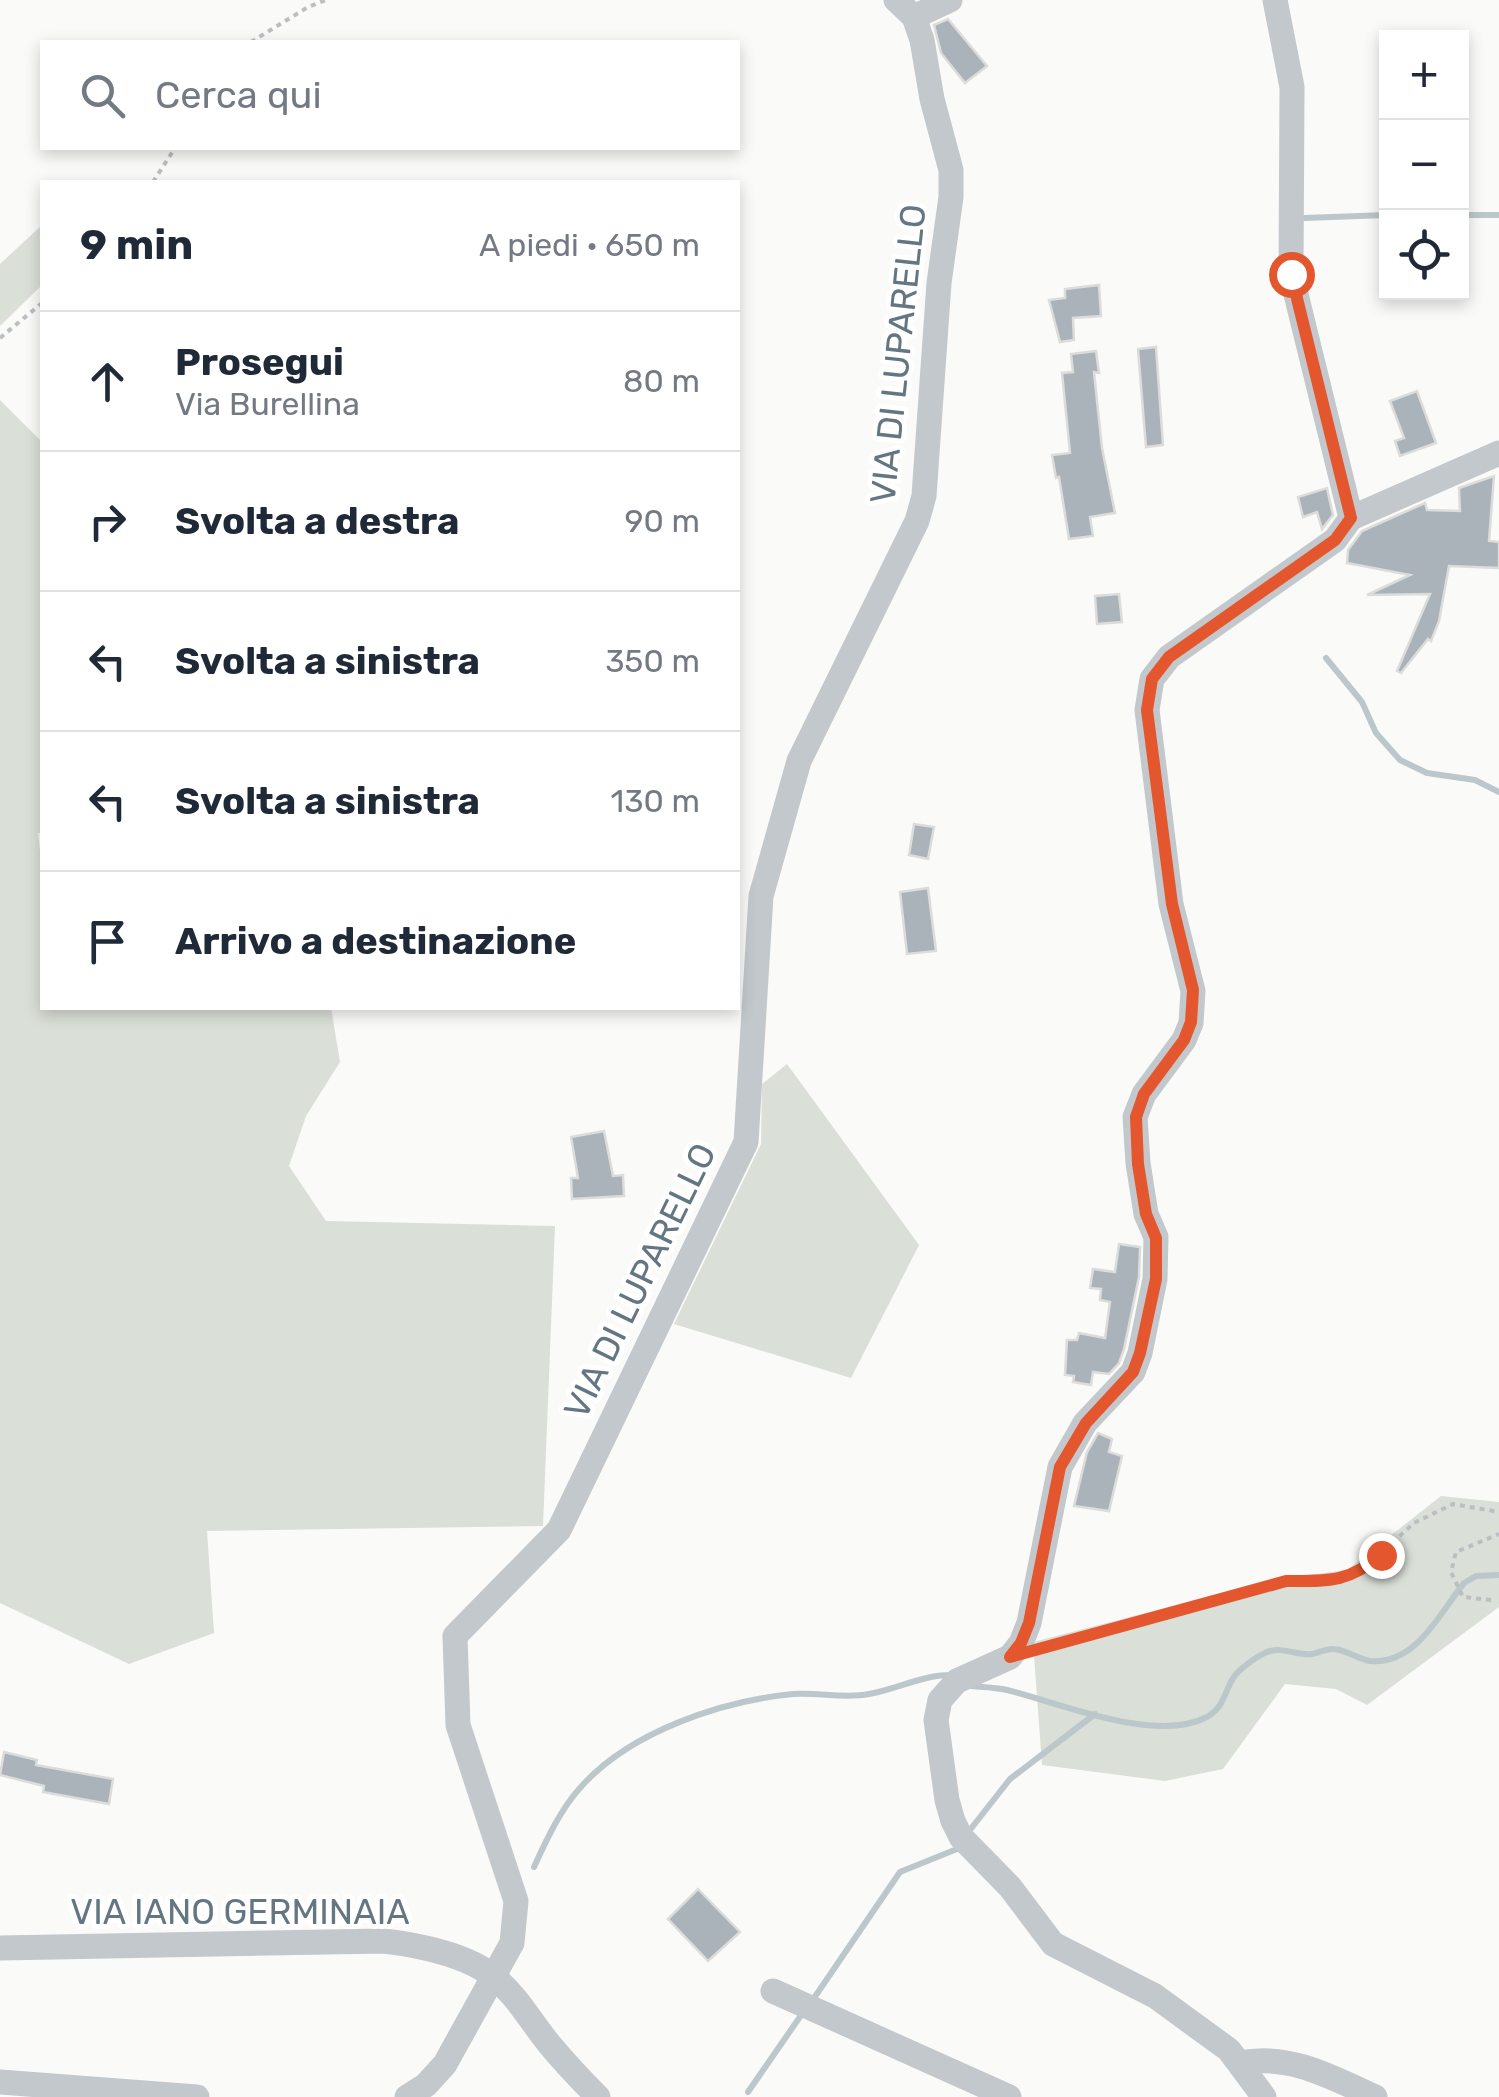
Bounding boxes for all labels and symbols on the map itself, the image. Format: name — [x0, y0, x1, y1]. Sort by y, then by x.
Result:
street label: VIA DI LUPARELLO — [861, 202, 935, 506]
route start — [1269, 252, 1315, 298]
street label: VIA DI LUPARELLO — [555, 1137, 725, 1425]
route end — [1359, 1533, 1405, 1579]
street label: VIA IANO GERMINAIA — [70, 1891, 410, 1933]

